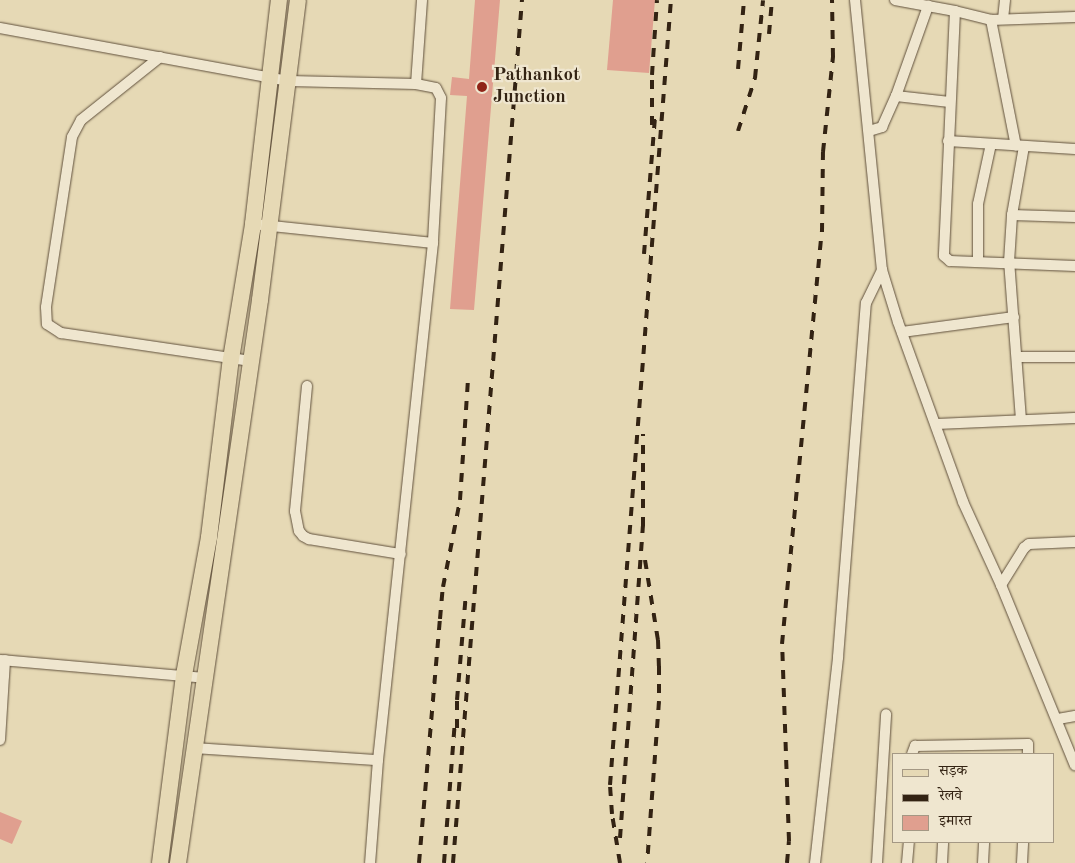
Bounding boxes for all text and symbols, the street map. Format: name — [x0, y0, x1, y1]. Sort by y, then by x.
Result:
place label: Pathankot Junction — [493, 65, 580, 109]
marker: Pathankot Junction — [475, 80, 489, 94]
legend — [892, 753, 1055, 843]
text: सड़क — [939, 764, 967, 779]
text: रेलवे — [939, 789, 962, 804]
text: इमारत — [939, 814, 972, 829]

